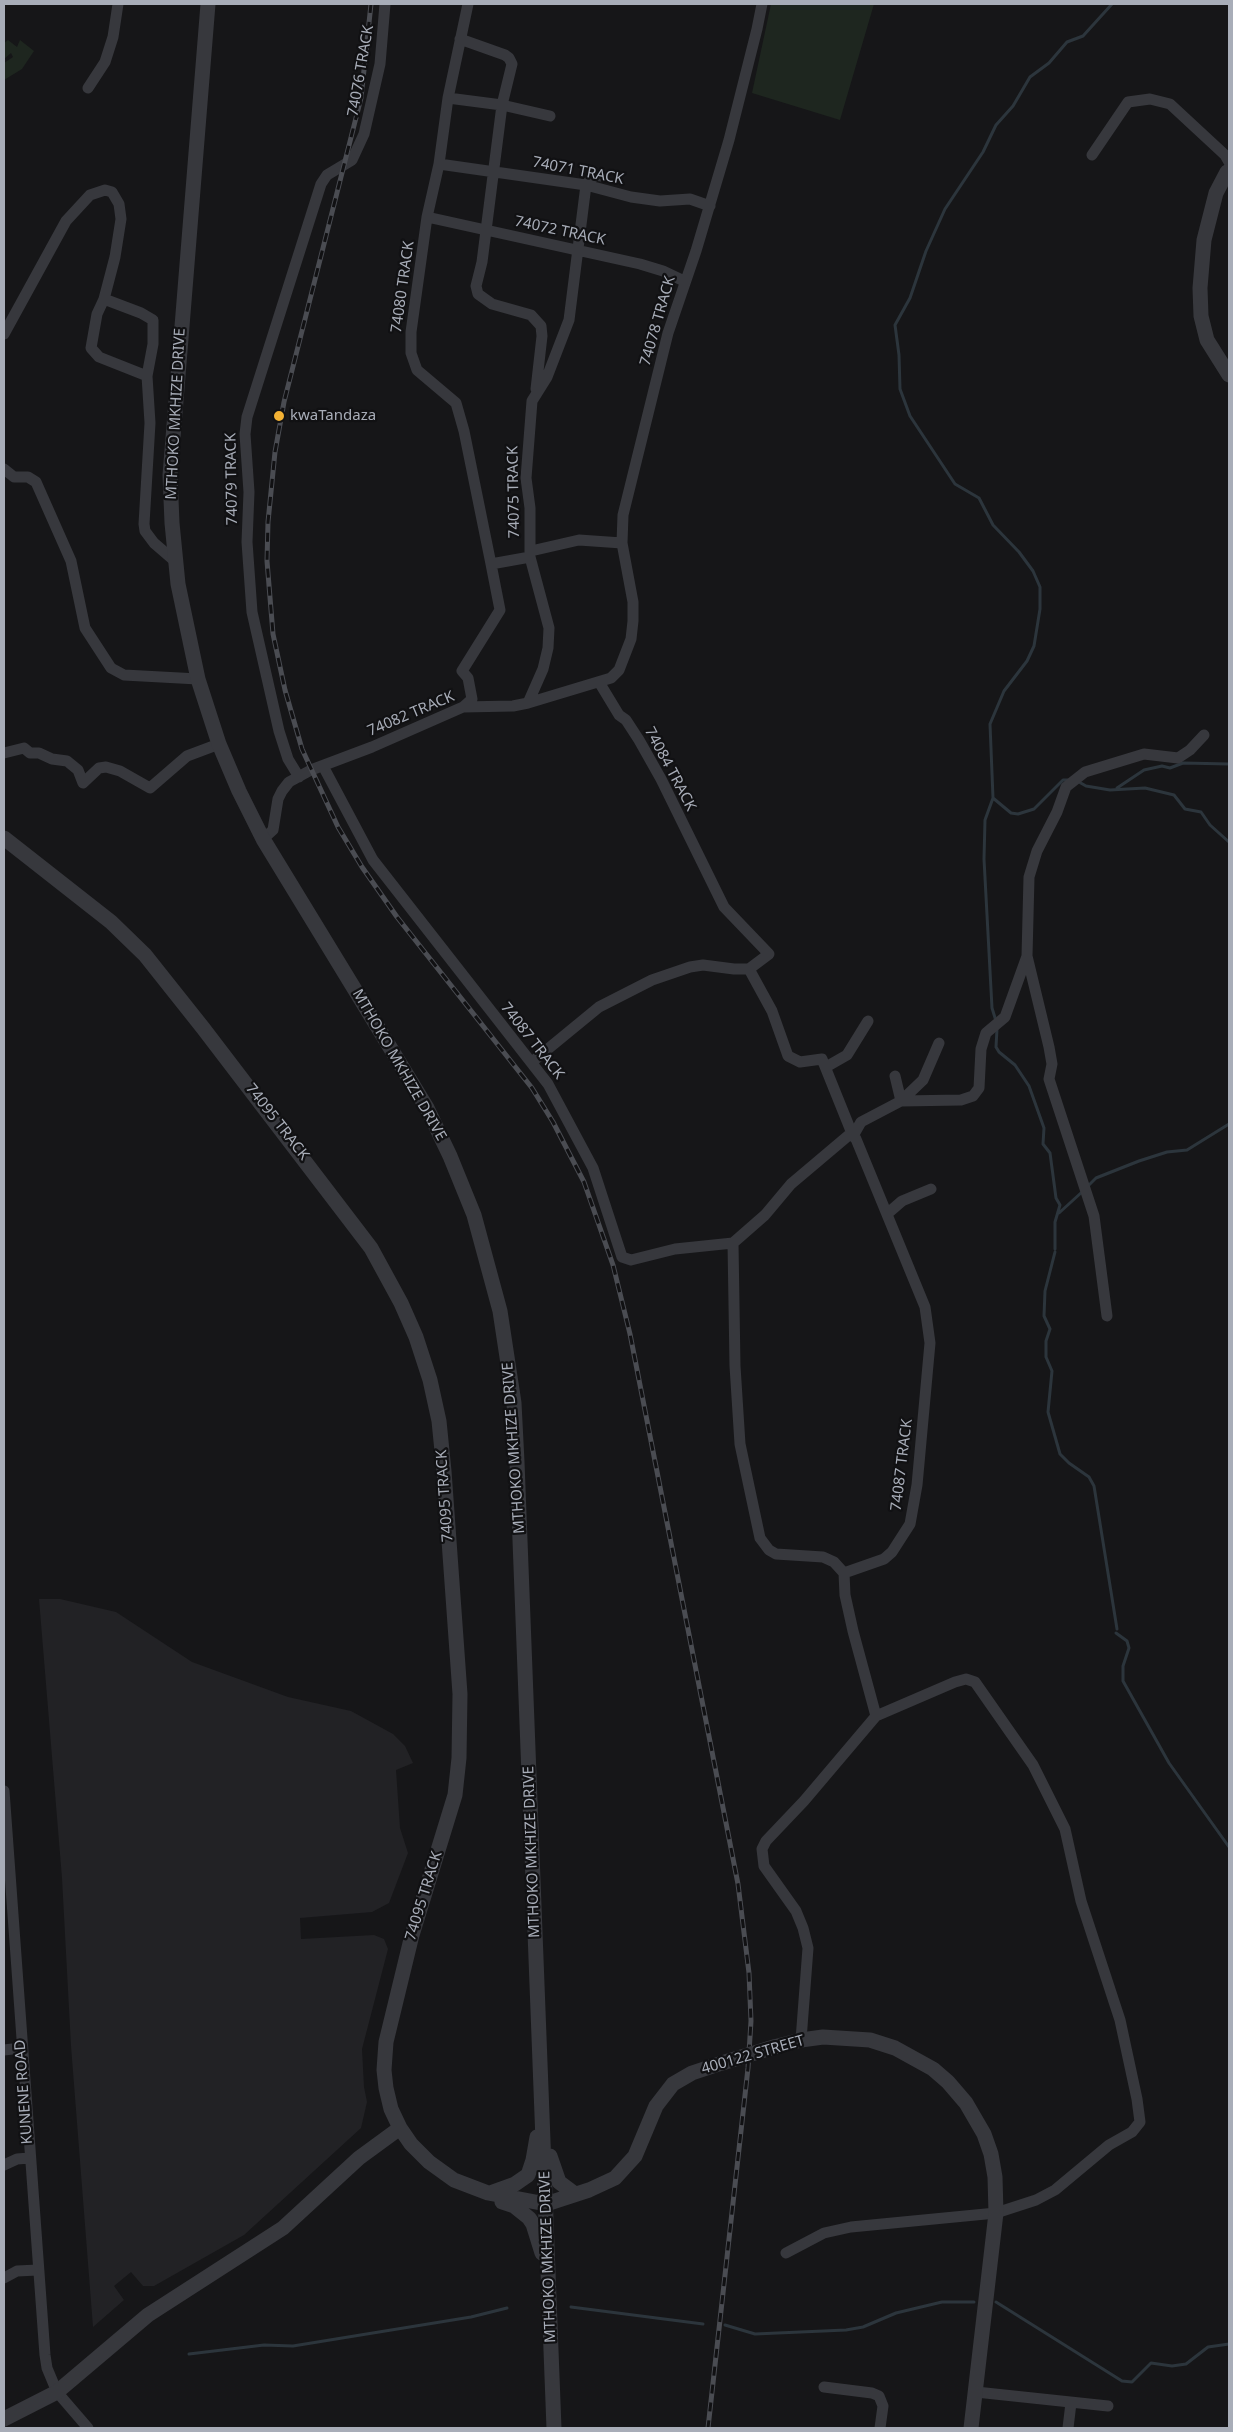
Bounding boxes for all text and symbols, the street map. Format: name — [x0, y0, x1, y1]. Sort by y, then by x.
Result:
street label: 74076 TRACK — [344, 24, 378, 118]
street label: 74071 TRACK — [531, 153, 625, 189]
street label: 74072 TRACK — [513, 213, 607, 249]
street label: 74080 TRACK — [388, 240, 418, 334]
street label: 74078 TRACK — [637, 274, 679, 368]
street label: MTHOKO MKHIZE DRIVE — [163, 328, 189, 500]
place label: kwaTandaza — [290, 407, 376, 425]
marker: kwaTandaza — [272, 409, 286, 423]
street label: 74079 TRACK — [222, 433, 242, 525]
street label: 74075 TRACK — [504, 446, 524, 538]
street label: 74082 TRACK — [365, 688, 457, 740]
street label: 74084 TRACK — [640, 724, 700, 814]
street label: MTHOKO MKHIZE DRIVE — [348, 986, 450, 1144]
street label: 74087 TRACK — [496, 999, 568, 1083]
street label: 74095 TRACK — [241, 1080, 313, 1164]
street label: MTHOKO MKHIZE DRIVE — [499, 1362, 529, 1534]
street label: 74087 TRACK — [887, 1418, 917, 1512]
street label: 74095 TRACK — [433, 1449, 457, 1543]
street label: MTHOKO MKHIZE DRIVE — [520, 1766, 544, 1938]
street label: 74095 TRACK — [402, 1849, 446, 1943]
street label: 400122 STREET — [699, 2032, 807, 2078]
street label: KUNENE ROAD — [11, 2039, 37, 2145]
street label: MTHOKO MKHIZE DRIVE — [536, 2171, 560, 2343]

